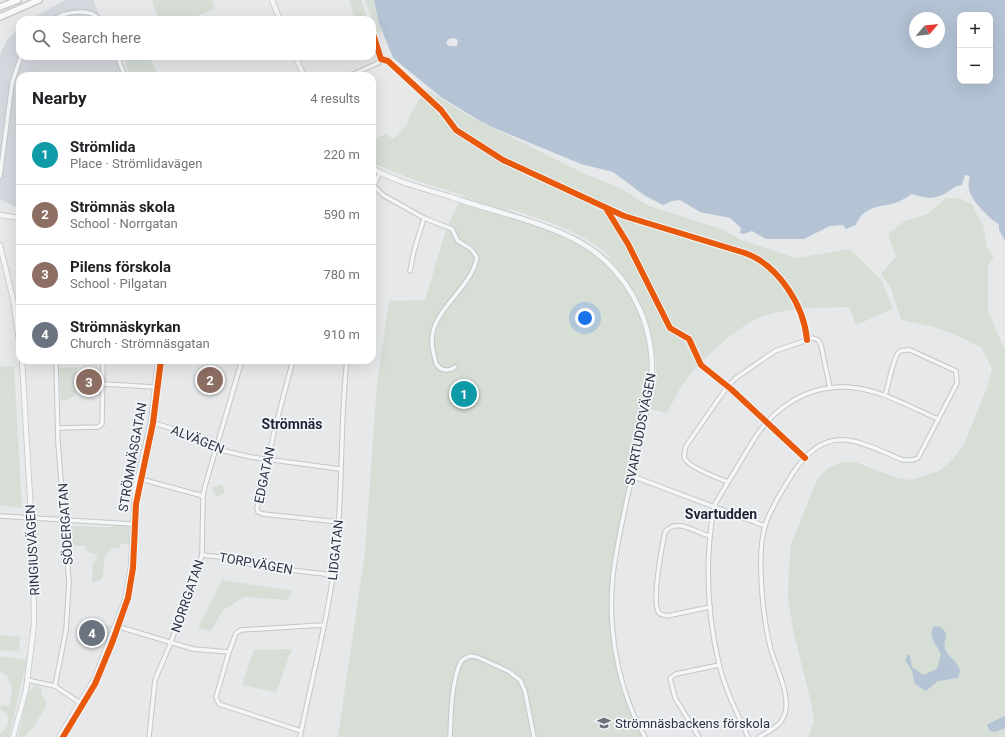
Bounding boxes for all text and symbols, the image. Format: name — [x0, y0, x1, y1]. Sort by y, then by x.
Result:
north arrow — [909, 12, 945, 48]
map controls — [957, 12, 993, 84]
button: + — [957, 12, 993, 48]
search box — [16, 16, 376, 60]
icon: search — [30, 27, 52, 49]
text: Search here — [62, 29, 141, 47]
button: − — [957, 48, 993, 84]
text: Nearby — [32, 88, 87, 108]
text: 4 results — [310, 91, 360, 106]
text: Strömlida — [70, 138, 135, 156]
text: 1 — [41, 147, 49, 162]
text: 220 m — [323, 147, 360, 162]
text: Place · Strömlidavägen — [70, 156, 202, 171]
text: Strömnäs skola — [70, 198, 175, 216]
text: 2 — [41, 207, 49, 222]
text: 590 m — [323, 207, 360, 222]
text: School · Norrgatan — [70, 216, 178, 231]
text: Pilens förskola — [70, 258, 171, 276]
text: 3 — [41, 267, 49, 282]
text: 780 m — [323, 267, 360, 282]
text: School · Pilgatan — [70, 276, 167, 291]
your location — [575, 308, 595, 328]
text: Strömnäskyrkan — [70, 318, 181, 336]
text: 4 — [41, 327, 49, 342]
text: 910 m — [323, 327, 360, 342]
text: Church · Strömnäsgatan — [70, 336, 210, 351]
pin: 2 — [197, 365, 223, 395]
pin: 3 — [76, 367, 102, 397]
street label: SVARTUDDSVÄGEN — [622, 372, 659, 487]
pin: 1 — [451, 379, 477, 409]
street label: STRÖMNÄSGATAN — [115, 401, 150, 513]
district label: Strömnäs — [262, 416, 322, 432]
street label: ALVÄGEN — [169, 422, 227, 457]
street label: EDGATAN — [251, 445, 278, 505]
street label: SÖDERGATAN — [55, 482, 76, 565]
street label: RINGIUSVÄGEN — [23, 504, 42, 596]
district label: Svartudden — [685, 506, 757, 522]
street label: LIDGATAN — [325, 519, 346, 581]
street label: TORPVÄGEN — [218, 550, 294, 577]
street label: NORRGATAN — [168, 558, 207, 634]
pin: 4 — [79, 618, 105, 648]
school or university icon: Strömnäsbackens förskola — [596, 715, 612, 731]
place label: Strömnäsbackens förskola — [615, 716, 770, 731]

